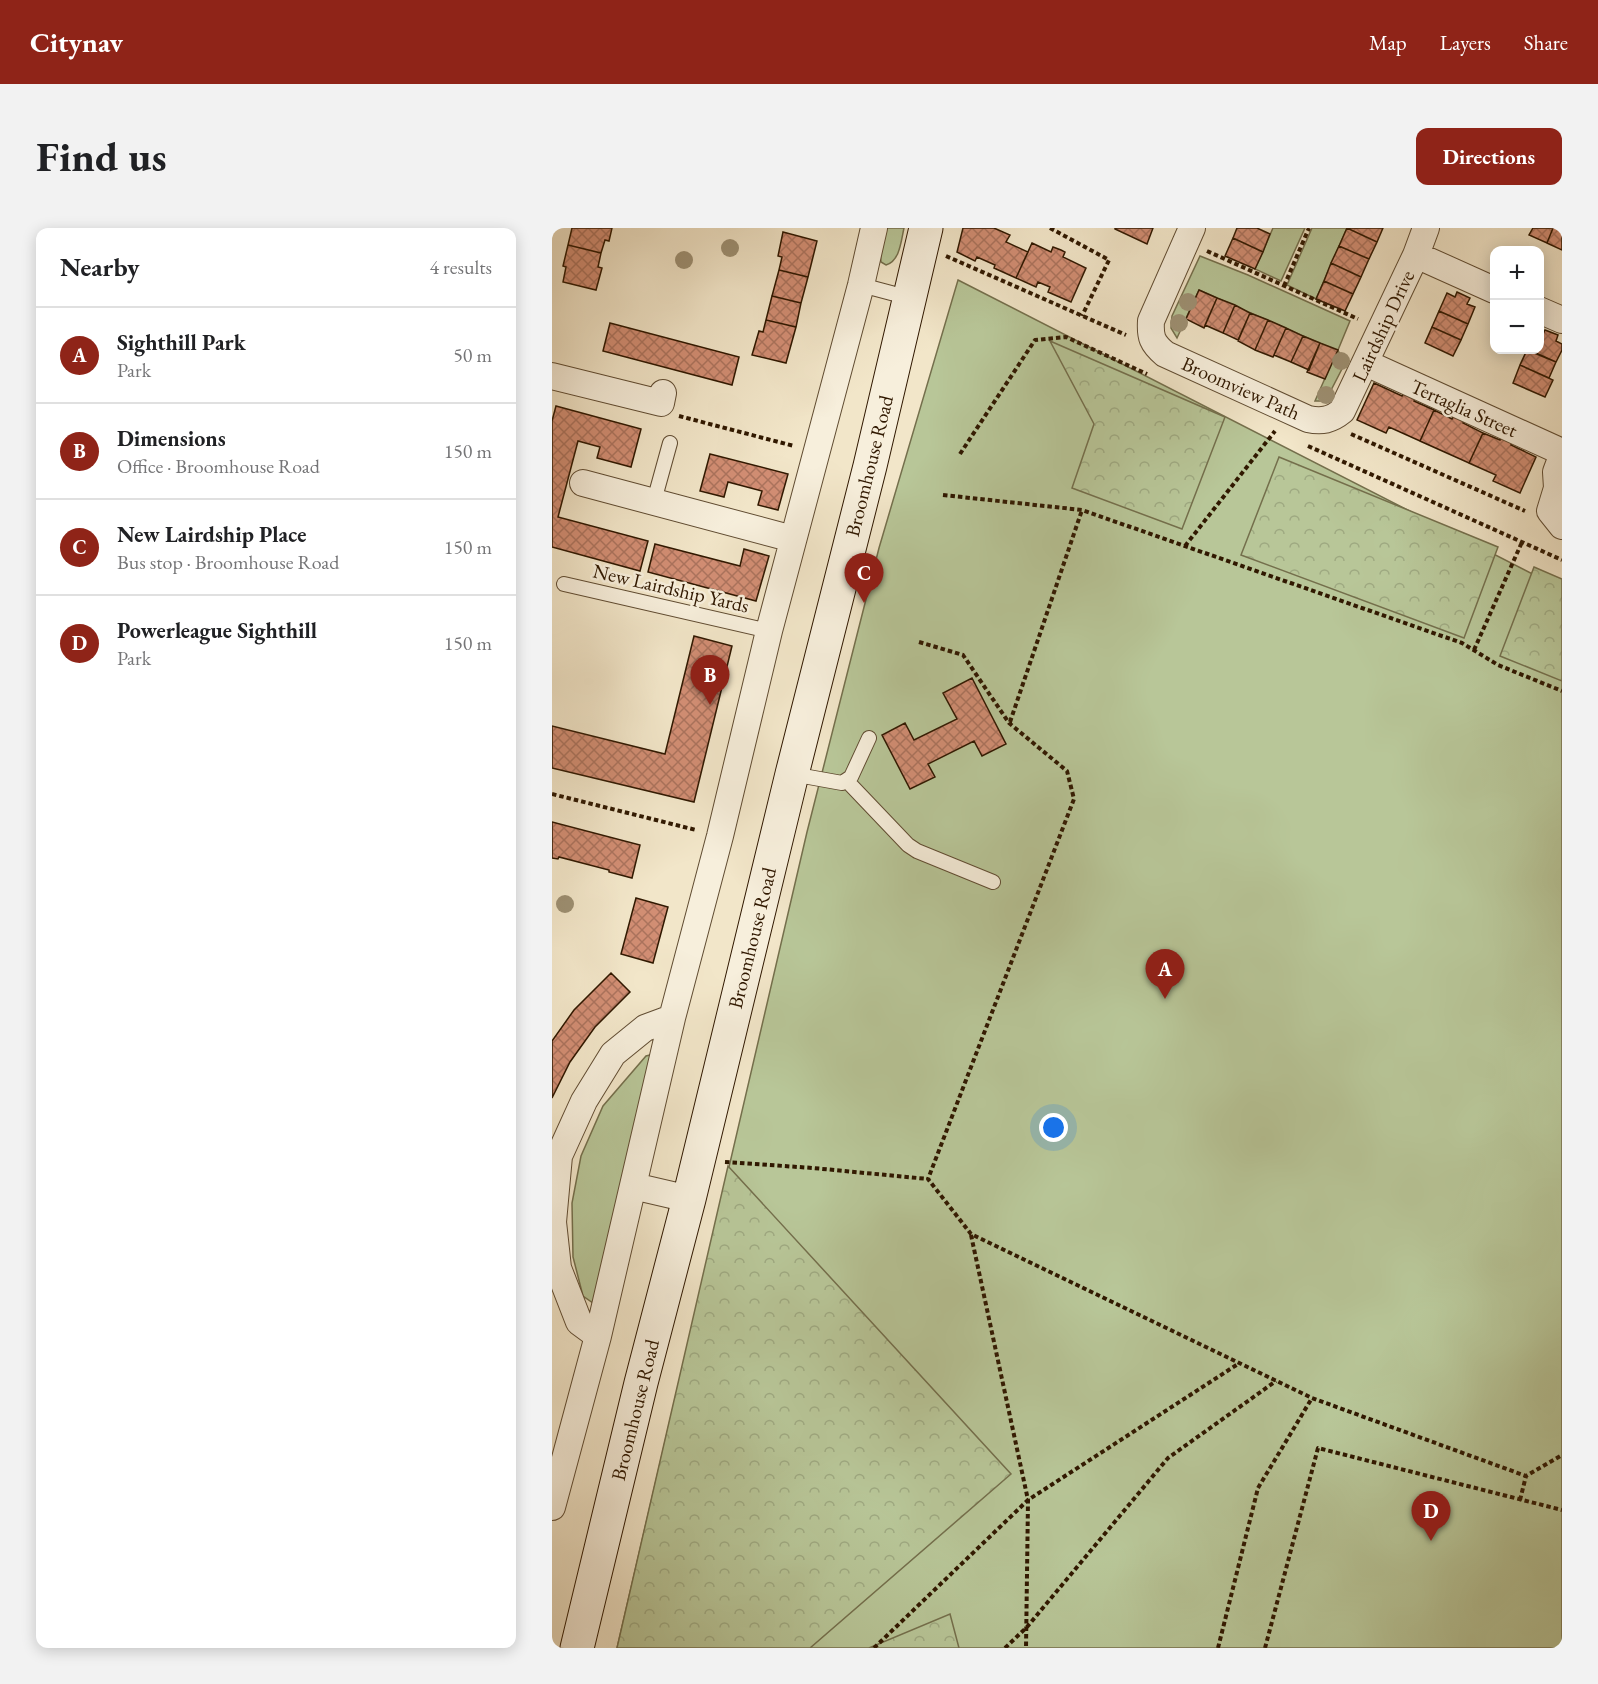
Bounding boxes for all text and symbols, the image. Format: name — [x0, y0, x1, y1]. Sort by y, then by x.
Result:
text: Citynav — [30, 24, 123, 60]
text: Map — [1369, 29, 1407, 56]
text: Layers — [1440, 29, 1491, 56]
text: Share — [1524, 29, 1568, 56]
button: Directions — [1416, 128, 1562, 185]
text: Find us — [36, 129, 167, 184]
map controls — [1490, 246, 1544, 354]
button: + — [1490, 246, 1544, 300]
text: Nearby — [60, 250, 140, 284]
text: 4 results — [429, 254, 492, 280]
street label: Lairdship Drive — [1346, 266, 1420, 386]
button: − — [1490, 300, 1544, 354]
text: Sighthill Park — [117, 328, 246, 357]
text: A — [72, 342, 87, 368]
text: 50 m — [453, 342, 492, 368]
street label: Broomview Path — [1178, 350, 1304, 426]
text: Park — [117, 357, 151, 383]
street label: Tertaglia Street — [1406, 373, 1522, 443]
street label: Broomhouse Road — [839, 392, 899, 539]
text: Dimensions — [117, 424, 226, 453]
text: B — [73, 438, 86, 464]
text: 150 m — [444, 438, 492, 464]
text: Office · Broomhouse Road — [117, 453, 320, 479]
text: New Lairdship Place — [117, 520, 306, 549]
text: C — [72, 534, 87, 560]
text: 150 m — [444, 534, 492, 560]
text: Bus stop · Broomhouse Road — [117, 549, 339, 575]
pin: C — [844, 554, 884, 603]
street label: New Lairdship Yards — [590, 557, 752, 619]
text: Powerleague Sighthill — [117, 616, 317, 645]
text: D — [72, 630, 87, 656]
text: 150 m — [444, 630, 492, 656]
text: Park — [117, 645, 151, 671]
pin: B — [690, 656, 730, 705]
street label: Broomhouse Road — [722, 864, 782, 1011]
pin: A — [1146, 950, 1184, 999]
your location — [1039, 1113, 1068, 1142]
street label: Broomhouse Road — [605, 1336, 665, 1483]
pin: D — [1412, 1492, 1450, 1541]

